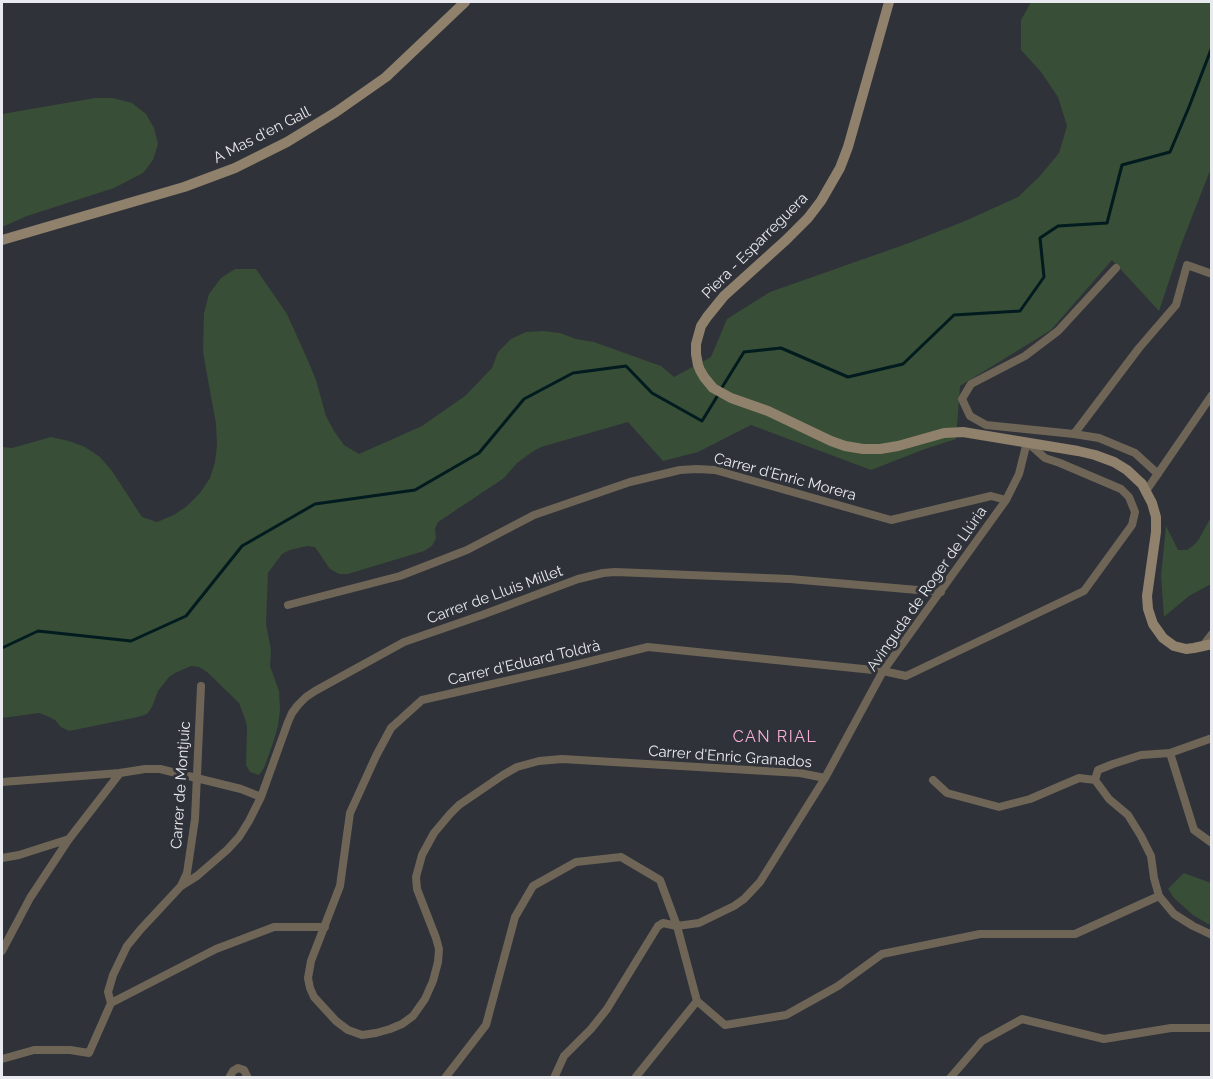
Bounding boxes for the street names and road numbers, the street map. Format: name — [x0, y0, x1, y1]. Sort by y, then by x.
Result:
street label: A Mas d'en Gall — [210, 103, 314, 167]
street label: Piera - Esparreguera — [698, 189, 812, 303]
street label: Carrer d'Enric Morera — [712, 449, 858, 505]
street label: Avinguda de Roger de Llúria — [863, 503, 991, 675]
street label: Carrer de Lluis Millet — [425, 562, 565, 628]
street label: Carrer d'Eduard Toldrà — [446, 637, 602, 689]
street label: Carrer de Montjuic — [168, 721, 194, 849]
street label: Carrer d'Enric Granados — [648, 742, 812, 772]

